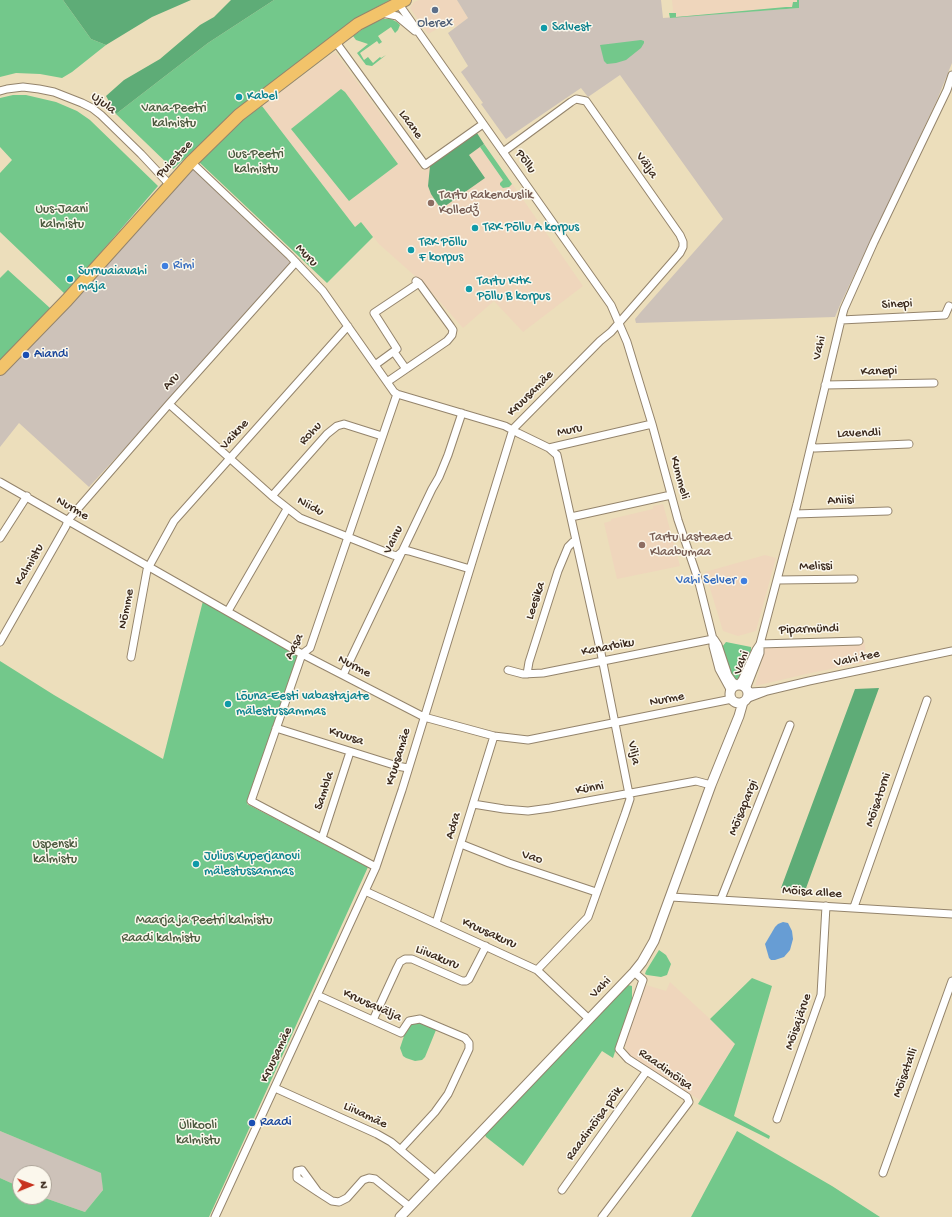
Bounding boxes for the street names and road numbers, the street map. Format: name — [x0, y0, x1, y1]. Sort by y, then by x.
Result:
street label: Ujula — [87, 90, 119, 118]
street label: Laane — [394, 107, 426, 143]
street label: Puiestee — [154, 138, 196, 182]
street label: Põllu — [511, 147, 539, 177]
street label: Välja — [631, 150, 661, 182]
street label: Muru — [291, 241, 321, 271]
street label: Sinepi — [881, 296, 913, 314]
street label: Vahi — [810, 334, 830, 362]
street label: Kanepi — [860, 364, 898, 380]
street label: Kruusamäe — [505, 368, 557, 420]
street label: Aru — [160, 370, 184, 394]
street label: Vaikne — [217, 416, 253, 454]
street label: Rohu — [296, 419, 326, 449]
street label: Muru — [556, 421, 584, 441]
street label: Lavendli — [837, 425, 881, 443]
street label: Kummeli — [666, 455, 692, 501]
street label: Nurme — [53, 493, 91, 525]
street label: Aniisi — [827, 493, 855, 509]
street label: Niidu — [294, 494, 326, 520]
street label: Vainu — [381, 523, 407, 557]
street label: Kalmistu — [12, 541, 48, 589]
street label: Melissi — [799, 559, 833, 575]
street label: Leesika — [523, 580, 549, 622]
street label: Nõmme — [115, 588, 139, 630]
street label: Piparmündi — [779, 621, 839, 639]
street label: Aasa — [282, 631, 308, 663]
street label: Kanarbiku — [580, 635, 636, 661]
street label: Vahi tee — [833, 647, 881, 671]
street label: Vahi — [731, 649, 753, 677]
street label: Nurme — [335, 652, 373, 682]
street label: Nurme — [648, 689, 686, 711]
street label: Kruusa — [326, 724, 366, 750]
street label: Kruusamäe — [383, 726, 415, 788]
street label: Vilja — [623, 740, 643, 766]
street label: Sambla — [311, 770, 339, 812]
street label: Mõisatorni — [862, 771, 896, 829]
street label: Mõisapargi — [726, 778, 762, 838]
street label: Künni — [575, 779, 605, 799]
street label: Adra — [443, 811, 465, 841]
street label: Vao — [520, 847, 544, 869]
street label: Mõisa allee — [782, 883, 842, 903]
street label: Kruusakuru — [459, 915, 519, 953]
street label: Liivakuru — [413, 942, 461, 974]
street label: Vahi — [587, 974, 615, 1002]
street label: Kruusavälja — [340, 986, 404, 1026]
street label: Mõisajärve — [782, 992, 816, 1052]
street label: Kruusamäe — [257, 1025, 297, 1085]
street label: Raadimõisa — [635, 1046, 695, 1094]
street label: Mõisatalli — [890, 1046, 922, 1100]
street label: Raadimõisa põik — [563, 1084, 627, 1164]
street label: Liivamäe — [341, 1099, 389, 1133]

